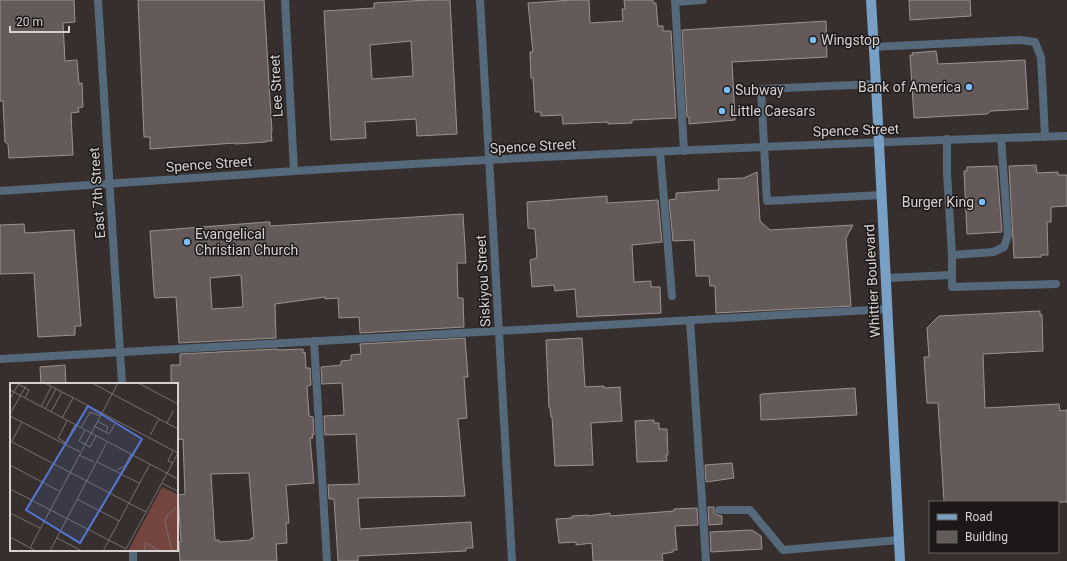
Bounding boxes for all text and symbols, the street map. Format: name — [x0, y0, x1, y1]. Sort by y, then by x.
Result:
scale bar — [10, 8, 69, 34]
text: 20 m — [16, 15, 43, 29]
place label: Wingstop — [821, 32, 880, 48]
marker: Wingstop — [808, 35, 818, 45]
street label: Lee Street — [266, 54, 286, 118]
place label: Bank of America — [858, 79, 961, 95]
place label: Subway — [735, 82, 784, 98]
marker: Bank of America — [964, 82, 974, 92]
marker: Subway — [722, 85, 732, 95]
place label: Little Caesars — [730, 103, 815, 119]
marker: Little Caesars — [717, 106, 727, 116]
street label: Spence Street — [812, 120, 900, 140]
street label: Spence Street — [489, 136, 577, 156]
street label: East 7th Street — [86, 146, 108, 239]
street label: Spence Street — [165, 153, 253, 175]
place label: Burger King — [902, 194, 974, 210]
marker: Burger King — [977, 197, 987, 207]
street label: Whittier Boulevard — [861, 224, 883, 338]
place label: Evangelical Christian Church — [195, 226, 298, 258]
street label: Siskiyou Street — [473, 234, 493, 327]
marker: Evangelical Christian Church — [182, 237, 192, 247]
inset map — [10, 383, 178, 551]
legend — [929, 501, 1059, 553]
text: Road — [965, 510, 993, 524]
text: Building — [965, 530, 1008, 544]

